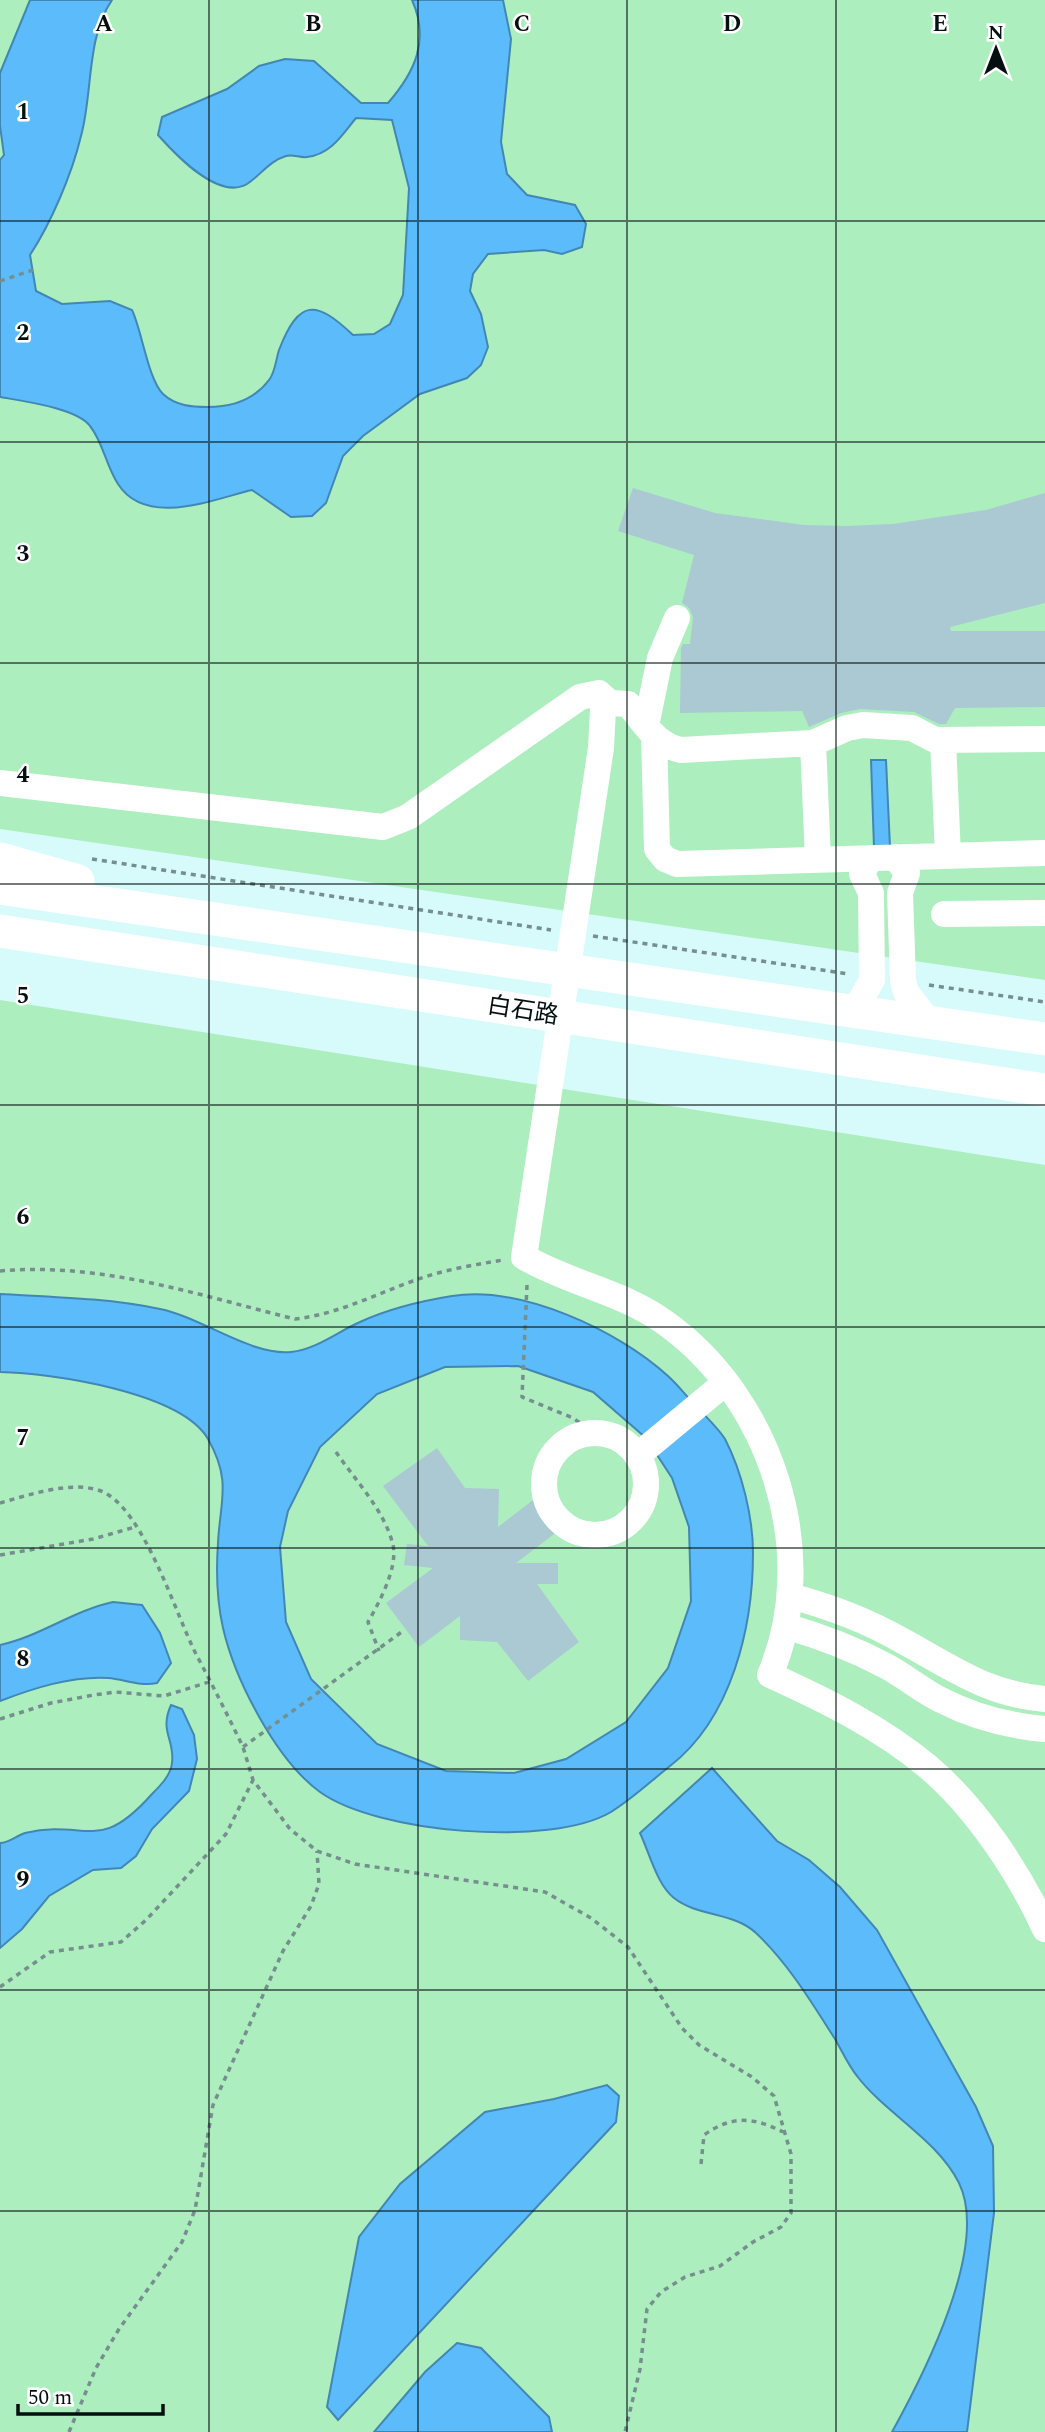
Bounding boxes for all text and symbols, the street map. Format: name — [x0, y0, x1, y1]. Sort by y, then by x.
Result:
text: A — [95, 7, 113, 42]
text: B — [305, 7, 321, 42]
text: C — [514, 7, 530, 42]
text: D — [723, 7, 741, 42]
text: E — [932, 7, 948, 42]
north arrow — [961, 14, 1031, 84]
text: N — [988, 19, 1004, 48]
text: 1 — [17, 95, 29, 130]
text: 2 — [17, 316, 30, 351]
text: 3 — [17, 537, 30, 572]
text: 4 — [17, 758, 30, 793]
text: 5 — [17, 979, 29, 1014]
street label: 白石路 — [484, 988, 561, 1034]
text: 6 — [17, 1200, 30, 1235]
text: 7 — [17, 1421, 29, 1456]
text: 8 — [17, 1642, 29, 1677]
text: 9 — [17, 1863, 30, 1898]
scale bar — [18, 2372, 163, 2416]
text: 50 m — [28, 2382, 72, 2414]

